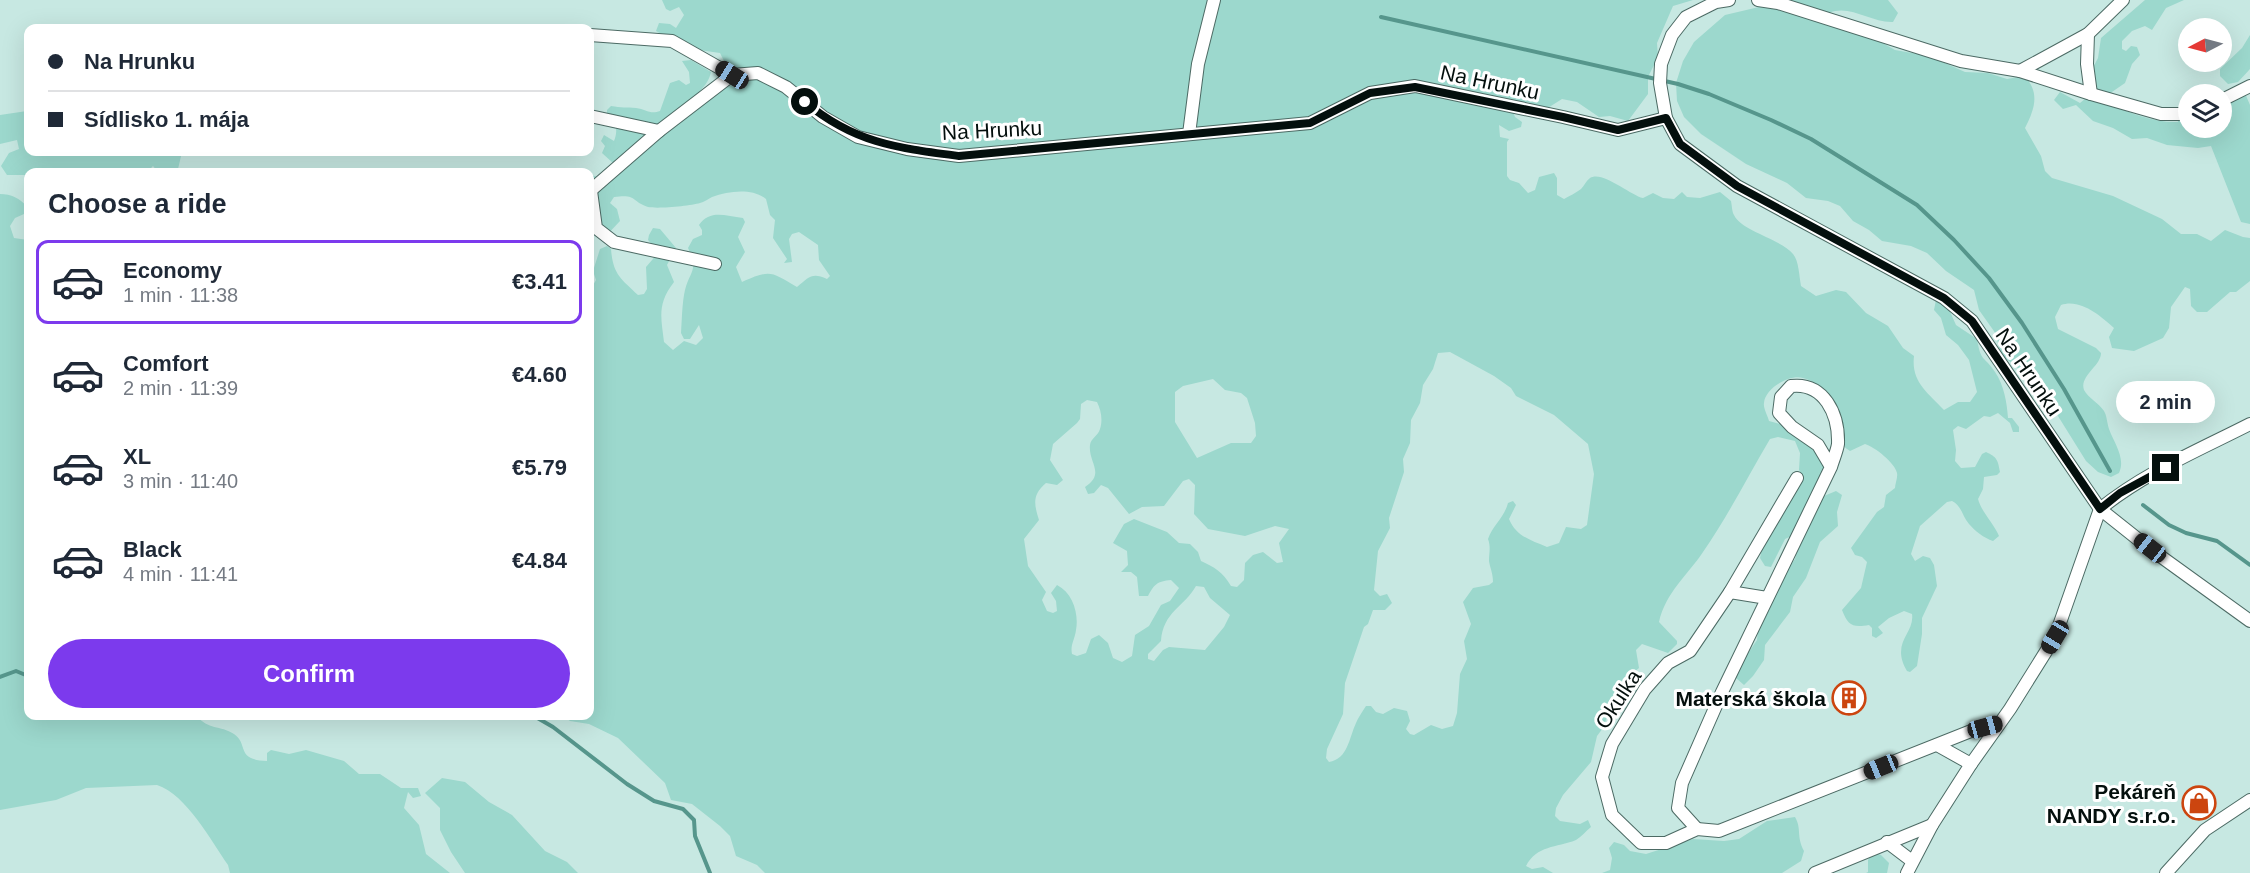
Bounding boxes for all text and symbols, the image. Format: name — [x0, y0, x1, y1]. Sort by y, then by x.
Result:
north arrow — [2178, 18, 2232, 72]
map controls — [2178, 18, 2232, 138]
text: Na Hrunku — [84, 49, 195, 74]
car — [712, 58, 752, 92]
street label: Na Hrunku — [1439, 60, 1541, 104]
button: layers — [2178, 84, 2232, 138]
route start — [791, 88, 818, 115]
text: Sídlisko 1. mája — [84, 107, 249, 132]
street label: Na Hrunku — [941, 116, 1043, 144]
text: Choose a ride — [48, 189, 227, 219]
icon: car — [51, 255, 105, 309]
text: Economy — [123, 258, 222, 283]
text: €3.41 — [512, 269, 567, 294]
text: 1 min · 11:38 — [123, 284, 238, 306]
street label: Na Hrunku — [1991, 324, 2067, 420]
icon: car — [51, 348, 105, 402]
text: Comfort — [123, 351, 209, 376]
text: €4.60 — [512, 362, 567, 387]
text: 2 min · 11:39 — [123, 377, 238, 399]
callout: 2 min — [2116, 381, 2216, 423]
text: 2 min — [2139, 391, 2192, 413]
icon: car — [51, 441, 105, 495]
text: XL — [123, 444, 151, 469]
route end — [2152, 454, 2179, 481]
text: €5.79 — [512, 455, 567, 480]
text: 3 min · 11:40 — [123, 470, 238, 492]
car — [2130, 530, 2170, 566]
icon: car — [51, 534, 105, 588]
text: Black — [123, 537, 182, 562]
text: €4.84 — [512, 548, 567, 573]
text: 4 min · 11:41 — [123, 563, 238, 585]
car — [2038, 617, 2072, 657]
button: Confirm — [48, 639, 570, 708]
street label: Okulka — [1591, 665, 1646, 733]
building icon: Materská škola — [1831, 680, 1867, 716]
place label: Materská škola — [1675, 687, 1826, 710]
car — [1965, 714, 2005, 740]
car — [1861, 752, 1901, 782]
place label: Pekáreň NANDY s.r.o. — [2047, 780, 2176, 827]
shop icon: Pekáreň NANDY s.r.o. — [2181, 785, 2217, 821]

